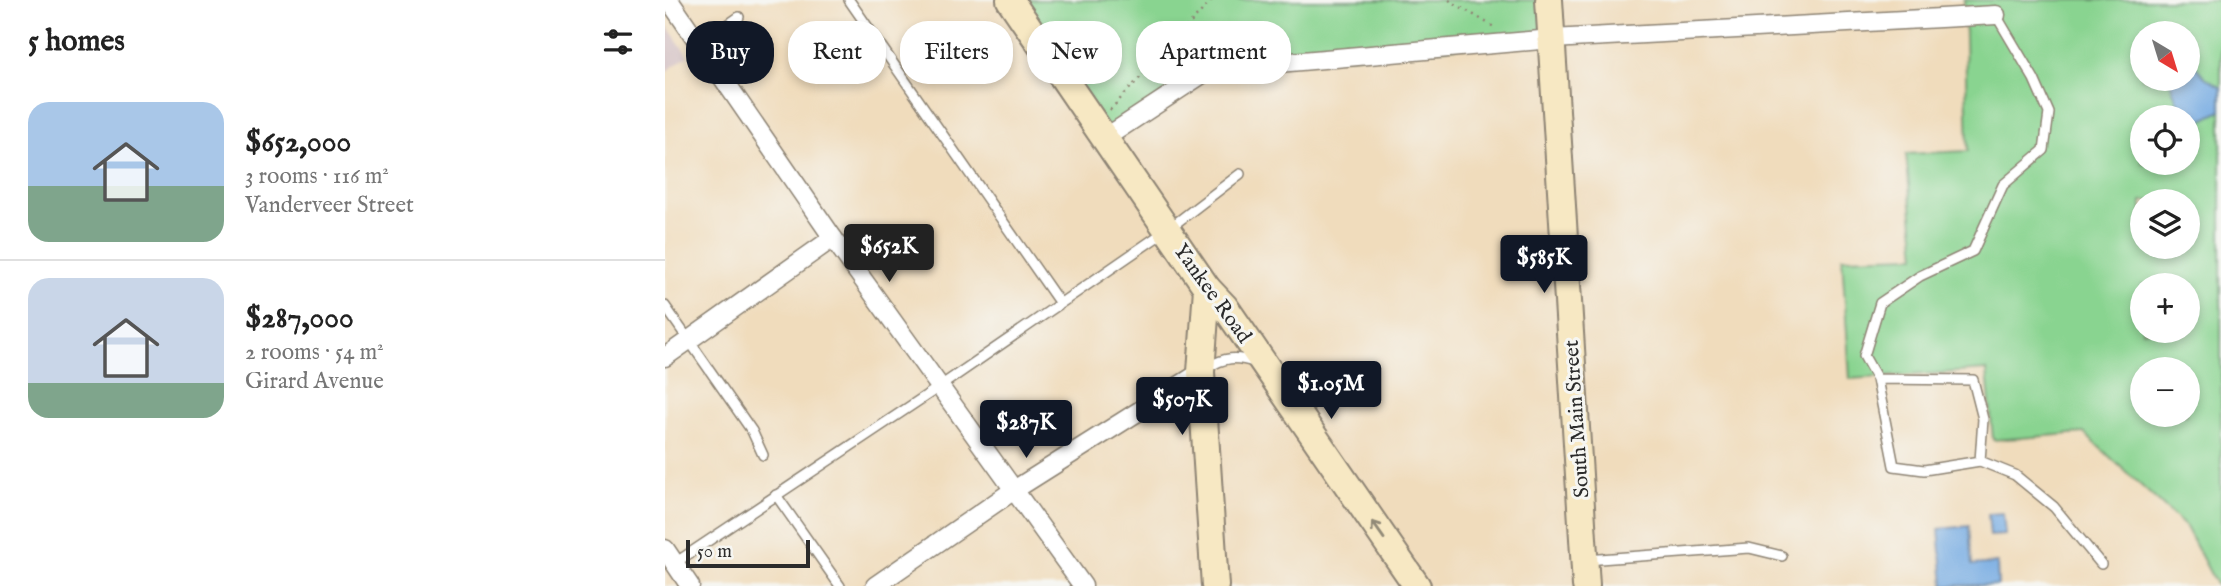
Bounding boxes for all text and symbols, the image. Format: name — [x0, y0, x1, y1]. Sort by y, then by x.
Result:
chip: Buy — [686, 21, 774, 84]
chip: Rent — [788, 21, 886, 84]
chip: Filters — [900, 21, 1013, 84]
chip: New — [1027, 21, 1122, 84]
chip: Apartment — [1136, 21, 1291, 84]
north arrow — [2130, 21, 2200, 91]
map controls — [2130, 21, 2200, 427]
text: 5 homes — [28, 23, 125, 61]
icon: filters — [599, 23, 637, 61]
button: locate — [2130, 105, 2200, 175]
text: $652,000 — [245, 124, 351, 162]
icon: home — [84, 130, 168, 214]
text: 3 rooms · 116 m² — [245, 162, 389, 191]
button: layers — [2130, 189, 2200, 259]
text: Vanderveer Street — [245, 191, 414, 220]
pin: $652K — [840, 224, 938, 284]
text: $652K — [860, 232, 918, 261]
pin: $585K — [1495, 236, 1593, 295]
street label: Yankee Road — [1167, 239, 1257, 350]
text: $585K — [1516, 243, 1572, 272]
button: + — [2130, 273, 2200, 343]
text: $287,000 — [245, 300, 354, 338]
icon: home — [84, 306, 168, 390]
text: 2 rooms · 54 m² — [245, 338, 384, 367]
street label: South Main Street — [1559, 339, 1596, 499]
button: − — [2130, 357, 2200, 427]
pin: $1.05M — [1274, 362, 1388, 421]
text: Girard Avenue — [245, 367, 384, 396]
text: $1.05M — [1297, 369, 1365, 398]
pin: $507K — [1133, 378, 1231, 437]
text: $507K — [1152, 385, 1212, 414]
pin: $287K — [977, 400, 1075, 460]
text: $287K — [996, 408, 1056, 437]
one-way arrow — [1371, 521, 1385, 540]
scale bar — [686, 537, 810, 569]
text: 50 m — [697, 540, 732, 564]

